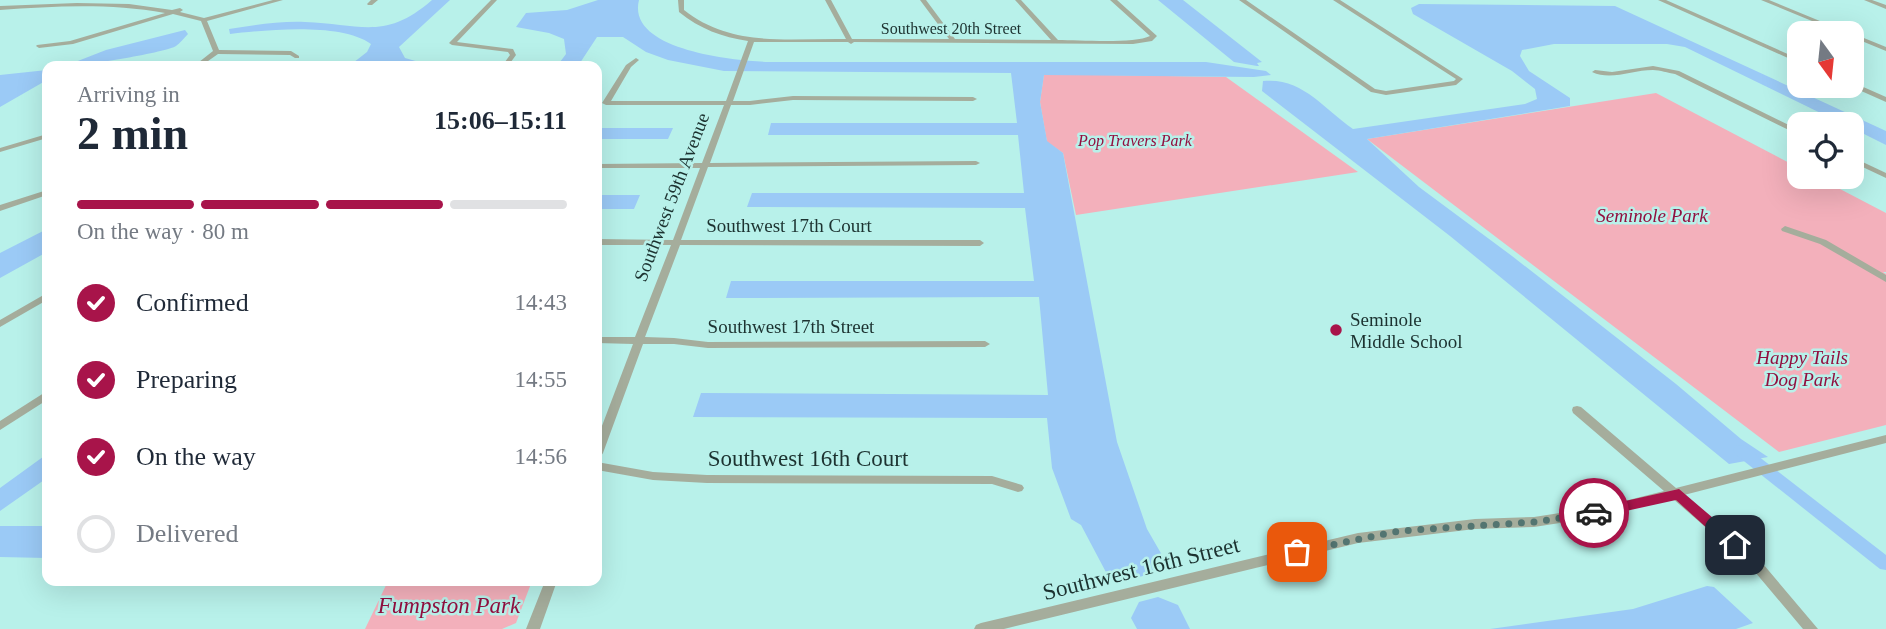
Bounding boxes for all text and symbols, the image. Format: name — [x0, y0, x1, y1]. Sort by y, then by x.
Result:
street label: Southwest 20th Street — [881, 20, 1022, 37]
north arrow — [1787, 21, 1864, 98]
map controls — [1787, 21, 1864, 189]
text: Arriving in — [77, 82, 180, 107]
text: 15:06–15:11 — [434, 106, 567, 135]
text: 2 min — [77, 108, 188, 159]
street label: Southwest 59th Avenue — [630, 110, 713, 285]
button: locate — [1787, 112, 1864, 189]
park label: Pop Travers Park — [1077, 132, 1193, 150]
park label: Seminole Park — [1596, 205, 1708, 226]
street label: Southwest 17th Court — [706, 215, 873, 236]
text: On the way · 80 m — [77, 219, 249, 244]
icon: check — [77, 284, 115, 322]
text: Confirmed — [136, 288, 249, 317]
text: 14:43 — [515, 290, 567, 315]
place label: Seminole Middle School — [1350, 309, 1462, 352]
street label: Southwest 17th Street — [708, 316, 875, 337]
marker: Seminole Middle School — [1328, 322, 1344, 338]
park label: Happy Tails Dog Park — [1755, 347, 1848, 390]
icon: check — [77, 361, 115, 399]
text: Preparing — [136, 365, 237, 394]
text: 14:55 — [515, 367, 567, 392]
icon: check — [77, 438, 115, 476]
text: On the way — [136, 442, 256, 471]
text: 14:56 — [515, 444, 567, 469]
street label: Southwest 16th Court — [708, 446, 909, 471]
courier — [1559, 478, 1629, 548]
icon: car — [1575, 494, 1613, 532]
pin — [1705, 515, 1765, 575]
text: Delivered — [136, 519, 239, 548]
pin — [1267, 522, 1327, 582]
icon: home — [1716, 526, 1754, 564]
street label: Southwest 16th Street — [1040, 532, 1243, 605]
icon: bag — [1278, 533, 1316, 571]
park label: Fumpston Park — [377, 593, 521, 618]

